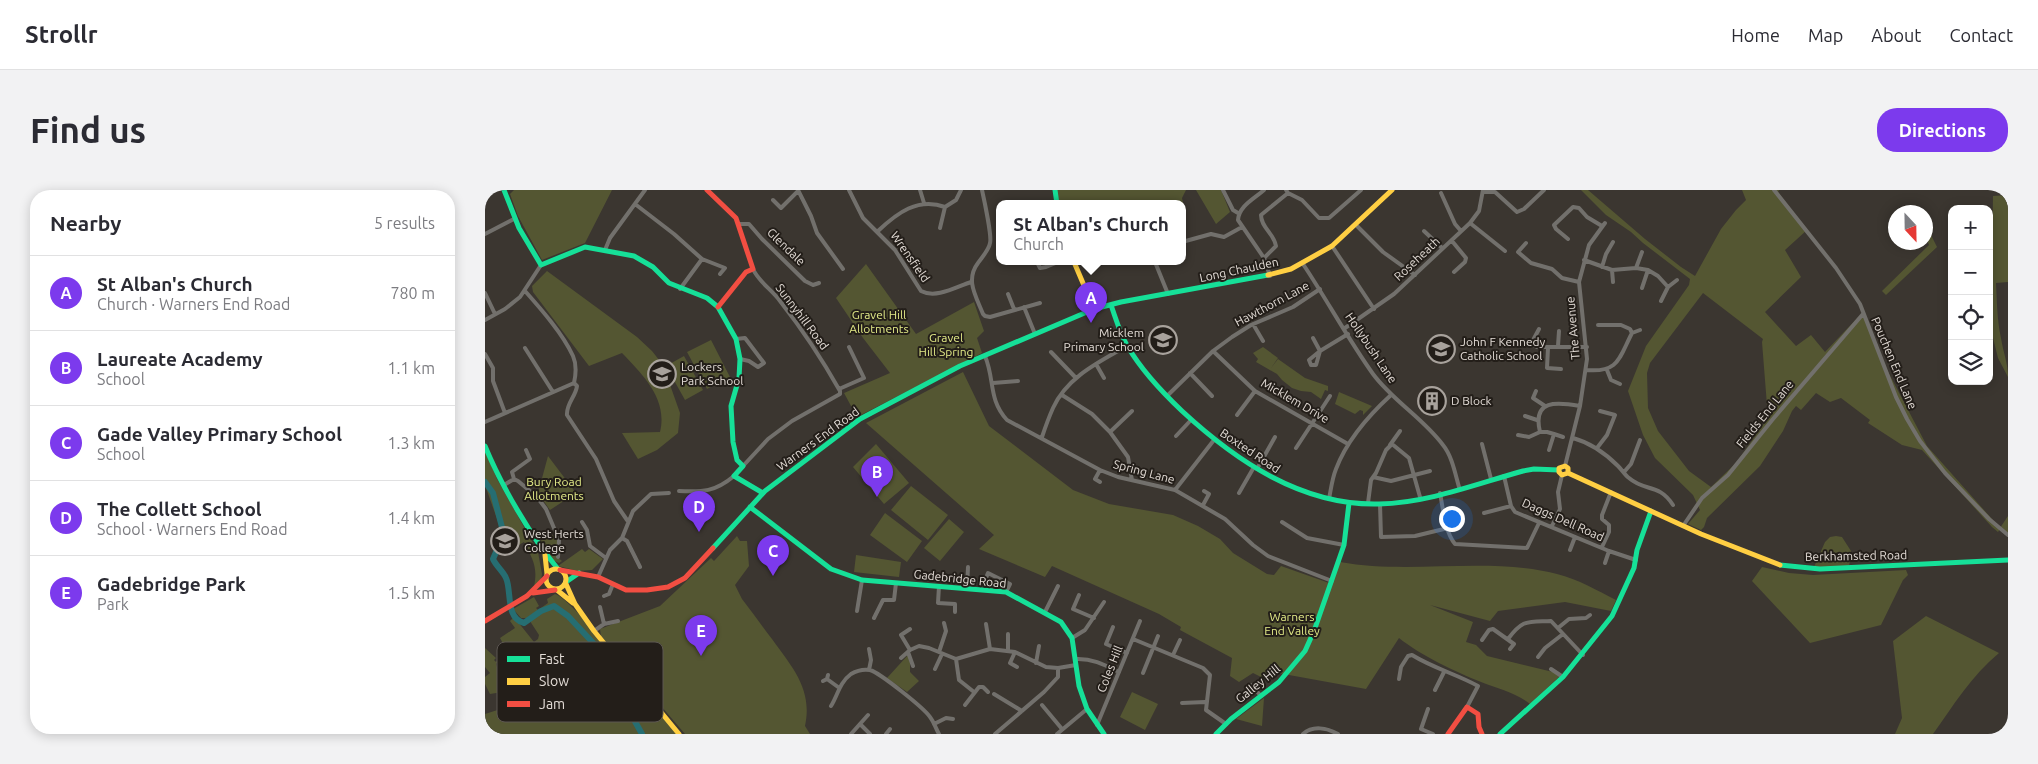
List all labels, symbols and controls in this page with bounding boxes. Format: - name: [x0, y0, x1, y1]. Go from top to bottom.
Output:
- text: Strollr: [25, 21, 98, 48]
- text: Home: [1731, 25, 1780, 45]
- text: Map: [1808, 25, 1843, 45]
- text: About: [1871, 25, 1921, 45]
- text: Contact: [1949, 25, 2013, 45]
- button: Directions: [1877, 108, 2008, 152]
- text: Find us: [30, 110, 146, 150]
- popup: [996, 200, 1186, 265]
- north arrow: [1888, 205, 1933, 250]
- map controls: [1948, 205, 1993, 385]
- button: +: [1948, 205, 1993, 250]
- text: Nearby: [50, 211, 121, 235]
- text: St Alban's Church: [1013, 213, 1169, 235]
- text: 5 results: [374, 214, 435, 232]
- street label: Glendale: [765, 225, 808, 268]
- street label: Wrensfield: [888, 229, 932, 284]
- street label: Roseheath: [1391, 234, 1442, 283]
- text: Church: [1013, 235, 1064, 253]
- button: −: [1948, 250, 1993, 295]
- street label: Long Chaulden: [1198, 255, 1280, 284]
- text: St Alban's Church: [97, 273, 253, 295]
- street label: Hawthorn Lane: [1232, 278, 1311, 329]
- street label: Sunnyhill Road: [773, 281, 831, 352]
- pin: A: [1075, 282, 1107, 323]
- text: A: [60, 284, 72, 302]
- text: 780 m: [390, 284, 435, 302]
- text: Church · Warners End Road: [97, 295, 290, 313]
- button: locate: [1948, 295, 1993, 340]
- street label: The Avenue: [1563, 296, 1582, 360]
- park label: Gravel Hill Allotments: [849, 308, 909, 335]
- street label: Hollybush Lane: [1343, 310, 1400, 385]
- street label: Pouchen End Lane: [1869, 315, 1920, 411]
- school or university icon: Micklem Primary School: [1148, 325, 1178, 355]
- place label: Micklem Primary School: [1064, 326, 1144, 353]
- park label: Gravel Hill Spring: [919, 331, 973, 358]
- school or university icon: John F Kennedy Catholic School: [1426, 334, 1456, 364]
- place label: John F Kennedy Catholic School: [1460, 335, 1546, 362]
- button: layers: [1948, 340, 1993, 385]
- text: Laureate Academy: [97, 348, 263, 370]
- text: B: [61, 359, 71, 377]
- text: 1.1 km: [387, 359, 435, 377]
- school or university icon: Lockers Park School: [647, 359, 677, 389]
- place label: Lockers Park School: [681, 360, 744, 387]
- text: School: [97, 370, 145, 388]
- street label: Micklem Drive: [1259, 376, 1332, 425]
- street label: Fields End Lane: [1733, 377, 1796, 450]
- building icon: D Block: [1417, 386, 1447, 416]
- place label: D Block: [1451, 394, 1492, 407]
- street label: Warners End Road: [774, 404, 861, 473]
- text: Gade Valley Primary School: [97, 423, 342, 445]
- street label: Boxted Road: [1218, 426, 1283, 475]
- text: C: [61, 434, 71, 452]
- text: 1.3 km: [387, 434, 435, 452]
- text: School: [97, 445, 145, 463]
- pin: B: [861, 456, 893, 497]
- street label: Spring Lane: [1112, 457, 1176, 486]
- park label: Bury Road Allotments: [524, 475, 584, 502]
- pin: D: [683, 491, 715, 532]
- street label: Daggs Dell Road: [1520, 496, 1606, 543]
- text: The Collett School: [97, 498, 262, 520]
- your location: [1439, 506, 1465, 532]
- text: D: [60, 509, 72, 527]
- text: 1.4 km: [387, 509, 435, 527]
- text: School · Warners End Road: [97, 520, 288, 538]
- school or university icon: West Herts College: [490, 526, 520, 556]
- place label: West Herts College: [524, 527, 584, 554]
- pin: C: [757, 535, 789, 576]
- street label: Berkhamsted Road: [1805, 548, 1907, 563]
- street label: Gadebridge Road: [913, 567, 1007, 590]
- text: Gadebridge Park: [97, 573, 246, 595]
- text: E: [61, 584, 71, 602]
- text: 1.5 km: [387, 584, 435, 602]
- text: Park: [97, 595, 129, 613]
- park label: Warners End Valley: [1264, 610, 1320, 637]
- pin: E: [685, 615, 717, 656]
- legend: [497, 642, 663, 722]
- street label: Coles Hill: [1094, 643, 1125, 694]
- text: Fast: [539, 651, 565, 667]
- street label: Galley Hill: [1233, 662, 1282, 705]
- text: Slow: [539, 673, 569, 689]
- text: Jam: [539, 696, 565, 712]

